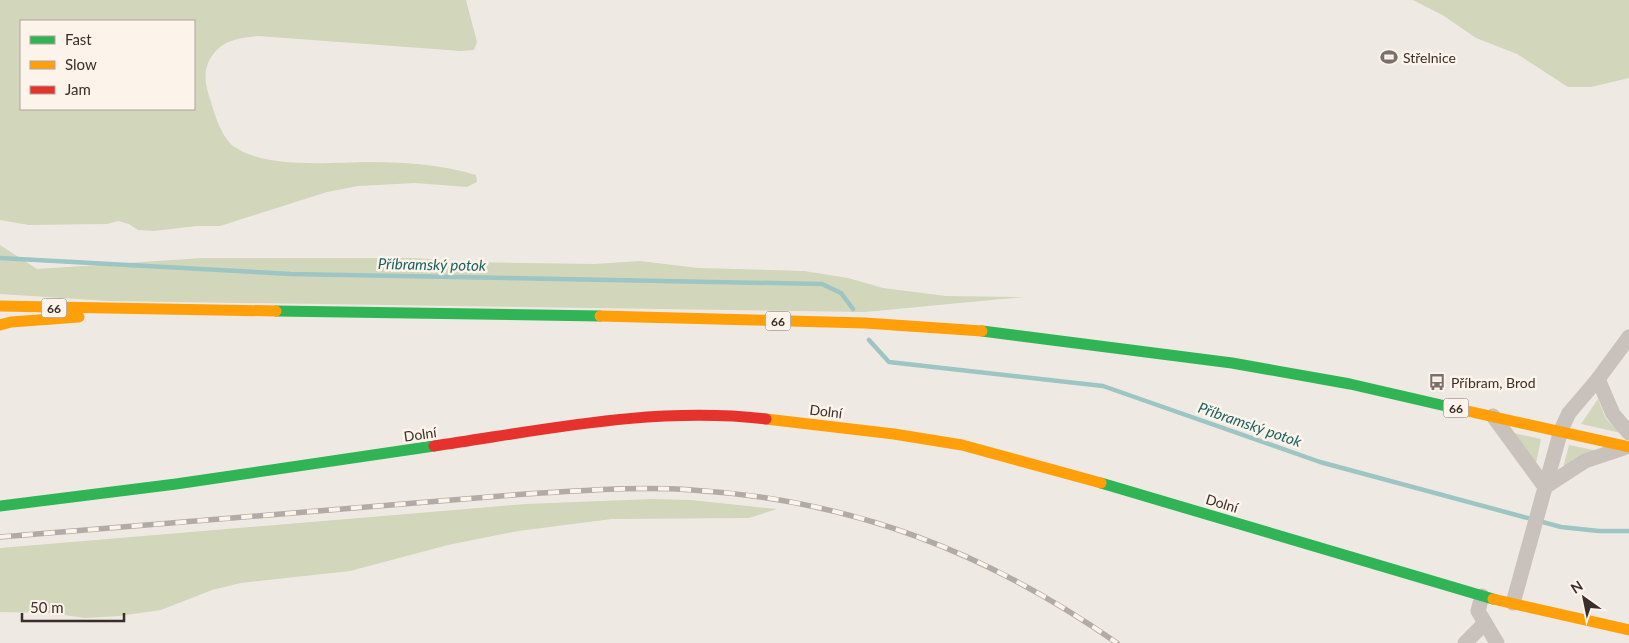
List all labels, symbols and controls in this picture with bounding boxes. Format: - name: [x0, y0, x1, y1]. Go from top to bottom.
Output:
- legend: [20, 20, 195, 110]
- text: Fast: [65, 30, 92, 48]
- sports icon: Střelnice: [1379, 47, 1399, 67]
- place label: Střelnice: [1403, 49, 1456, 66]
- text: Slow: [65, 55, 97, 73]
- text: Jam: [65, 80, 91, 98]
- water label: Příbramský potok: [378, 254, 487, 274]
- road number: 66: [42, 298, 66, 318]
- road number: 66: [766, 312, 790, 331]
- bus stop icon: Příbram, Brod: [1427, 372, 1447, 392]
- place label: Příbram, Brod: [1451, 374, 1536, 391]
- water label: Příbramský potok: [1196, 398, 1305, 450]
- road number: 66: [1444, 398, 1468, 418]
- street label: Dolní: [809, 401, 844, 422]
- street label: Dolní: [402, 423, 438, 445]
- street label: Dolní: [1204, 490, 1241, 516]
- north arrow: [1559, 573, 1609, 623]
- text: N: [1567, 577, 1586, 597]
- scale bar: [22, 590, 125, 622]
- text: 50 m: [30, 598, 64, 616]

